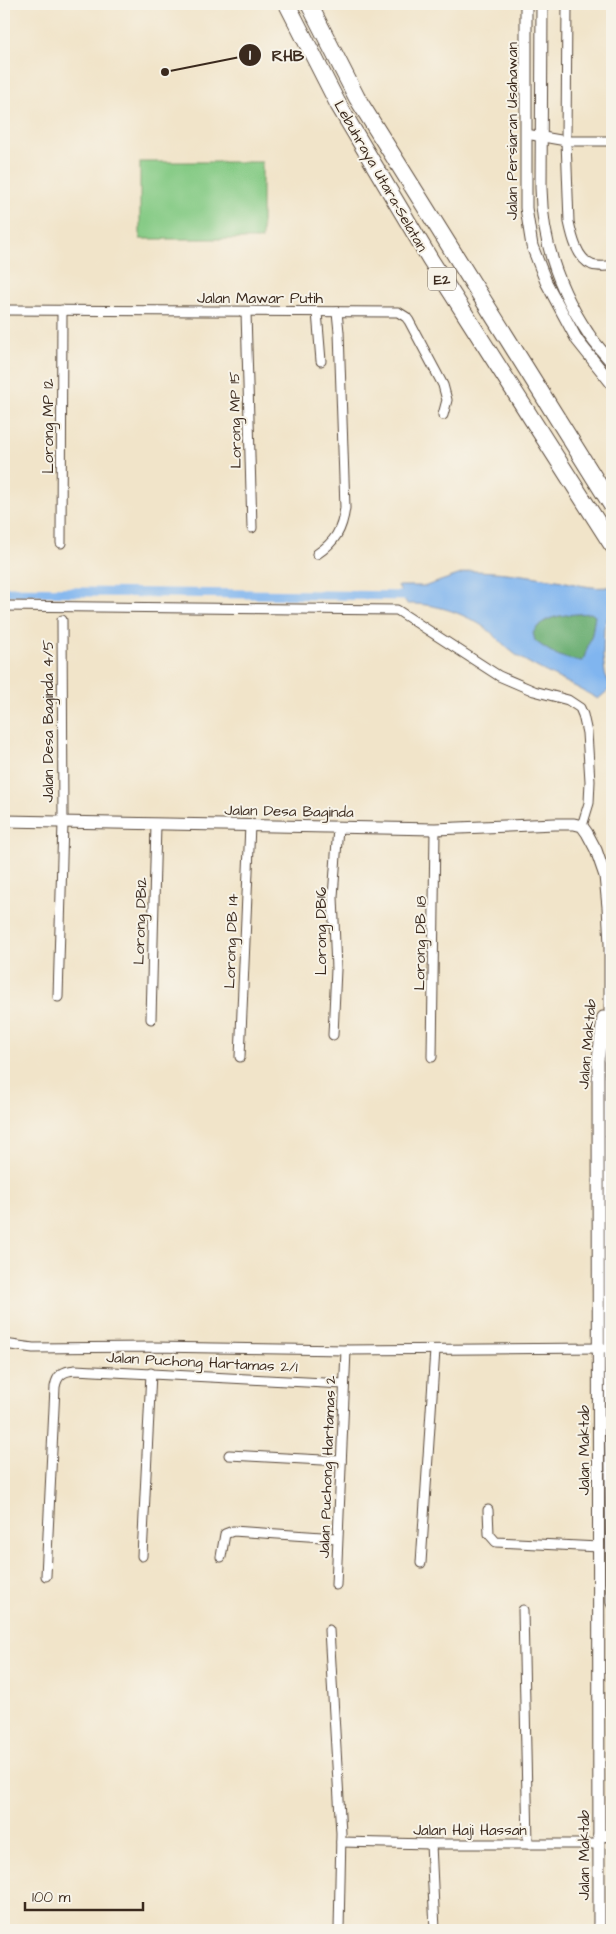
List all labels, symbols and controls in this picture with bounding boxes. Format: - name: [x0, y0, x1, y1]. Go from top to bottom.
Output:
- callout: RHB: [237, 40, 315, 71]
- street label: Jalan Persiaran Usahawan: [502, 42, 523, 220]
- text: 1: [249, 45, 251, 66]
- text: RHB: [272, 45, 305, 67]
- street label: Lebuhraya Utara–Selatan: [328, 97, 433, 257]
- road number: E2: [428, 268, 456, 290]
- street label: Jalan Mawar Putih: [197, 288, 324, 309]
- street label: Lorong MP 15: [224, 371, 248, 469]
- street label: Lorong MP 12: [38, 378, 60, 474]
- street label: Jalan Desa Baginda 4/5: [38, 639, 60, 802]
- street label: Jalan Desa Baginda: [224, 800, 354, 824]
- street label: Lorong DB12: [128, 876, 154, 965]
- street label: Lorong DB16: [311, 886, 333, 975]
- street label: Lorong DB 14: [219, 893, 245, 989]
- street label: Lorong DB 18: [409, 895, 433, 991]
- street label: Jalan Maktab: [573, 998, 602, 1090]
- street label: Jalan Puchong Hartamas 2/1: [106, 1347, 298, 1379]
- street label: Jalan Puchong Hartamas 2: [314, 1375, 342, 1559]
- street label: Jalan Maktab: [574, 1404, 595, 1495]
- street label: Jalan Maktab: [574, 1809, 595, 1900]
- street label: Jalan Haji Hassan: [413, 1820, 527, 1841]
- scale bar: [25, 1879, 142, 1911]
- text: 100 m: [32, 1887, 71, 1908]

